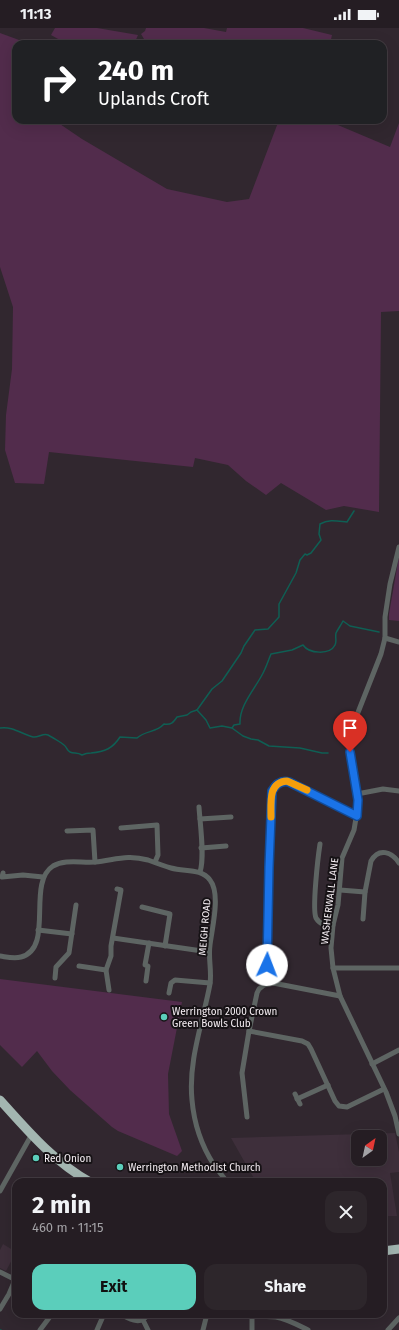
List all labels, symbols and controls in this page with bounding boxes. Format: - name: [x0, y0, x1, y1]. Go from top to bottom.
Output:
- text: 11:13: [20, 5, 52, 23]
- text: 240 m: [98, 54, 174, 87]
- icon: right: [32, 56, 84, 108]
- text: Uplands Croft: [98, 88, 209, 110]
- pin: [333, 711, 367, 752]
- icon: arrive: [339, 717, 361, 739]
- street label: WASHERWALL LANE: [319, 857, 341, 945]
- street label: MEIGH ROAD: [197, 898, 213, 956]
- position arrow: [246, 944, 288, 986]
- place label: Werrington 2000 Crown Green Bowls Club: [172, 1006, 277, 1030]
- marker: Werrington 2000 Crown Green Bowls Club: [159, 1012, 169, 1022]
- north arrow: [351, 1130, 387, 1166]
- map controls: [351, 1130, 387, 1166]
- marker: Red Onion: [31, 1153, 41, 1163]
- place label: Red Onion: [44, 1153, 91, 1165]
- marker: Werrington Methodist Church: [115, 1162, 125, 1172]
- place label: Werrington Methodist Church: [128, 1162, 261, 1174]
- text: 2 min: [32, 1191, 91, 1219]
- button: close: [325, 1191, 367, 1233]
- text: 460 m · 11:15: [32, 1220, 104, 1235]
- button: Exit: [32, 1264, 196, 1310]
- button: Share: [204, 1264, 367, 1310]

